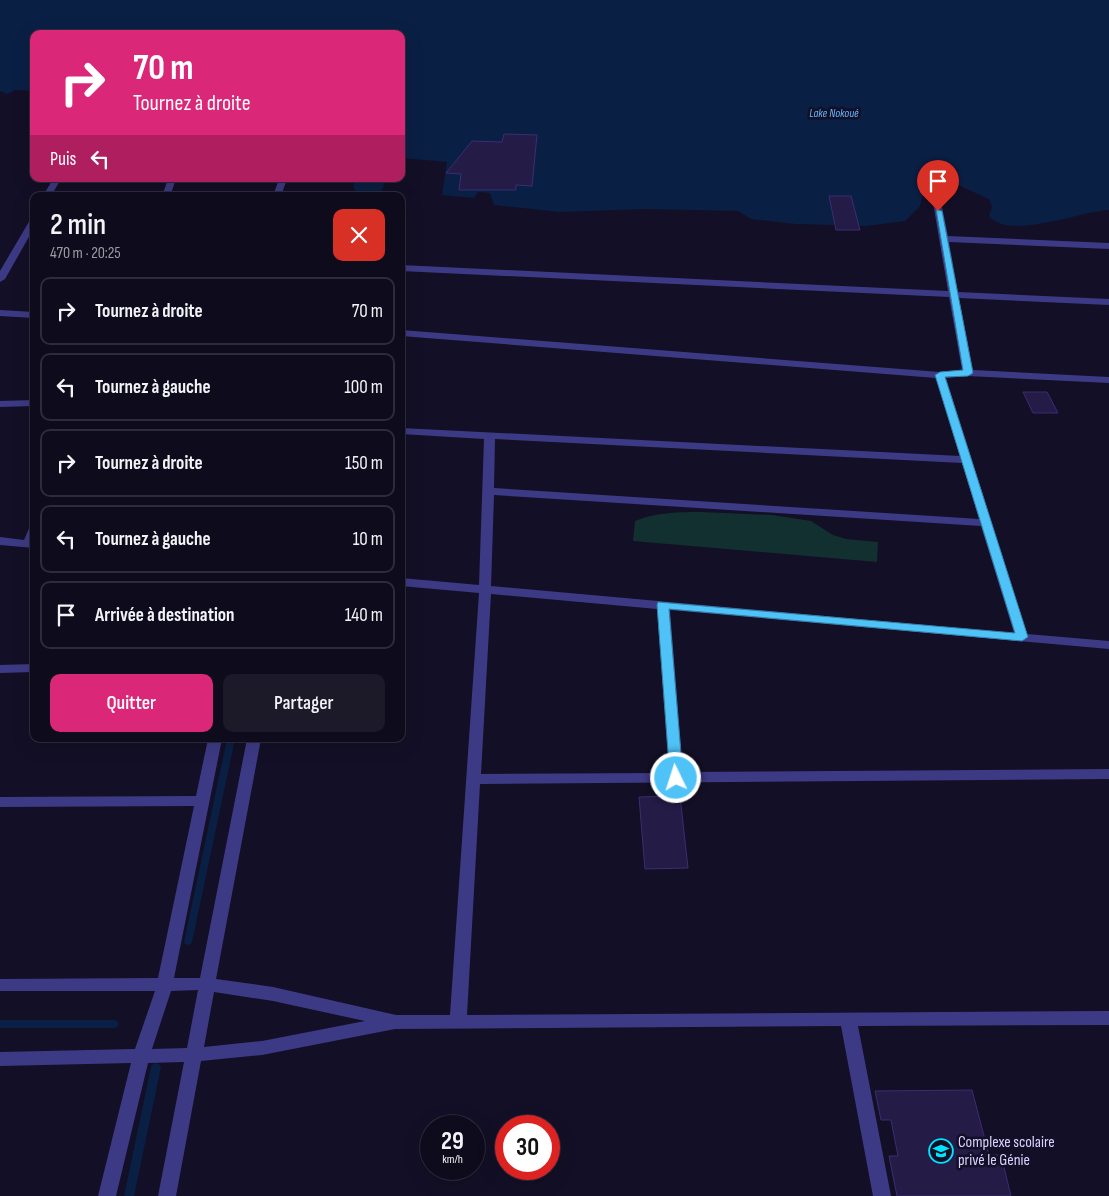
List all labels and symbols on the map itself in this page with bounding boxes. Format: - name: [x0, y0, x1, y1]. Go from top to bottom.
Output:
- water label: Lake Nokoué: [809, 106, 859, 121]
- pin: [917, 160, 959, 211]
- position arrow: [649, 751, 701, 803]
- speed limit sign: 30: [495, 1115, 560, 1180]
- place label: Complexe scolaire privé le Génie: [958, 1133, 1055, 1170]
- school or university icon: Complexe scolaire privé le Génie: [928, 1138, 954, 1164]

